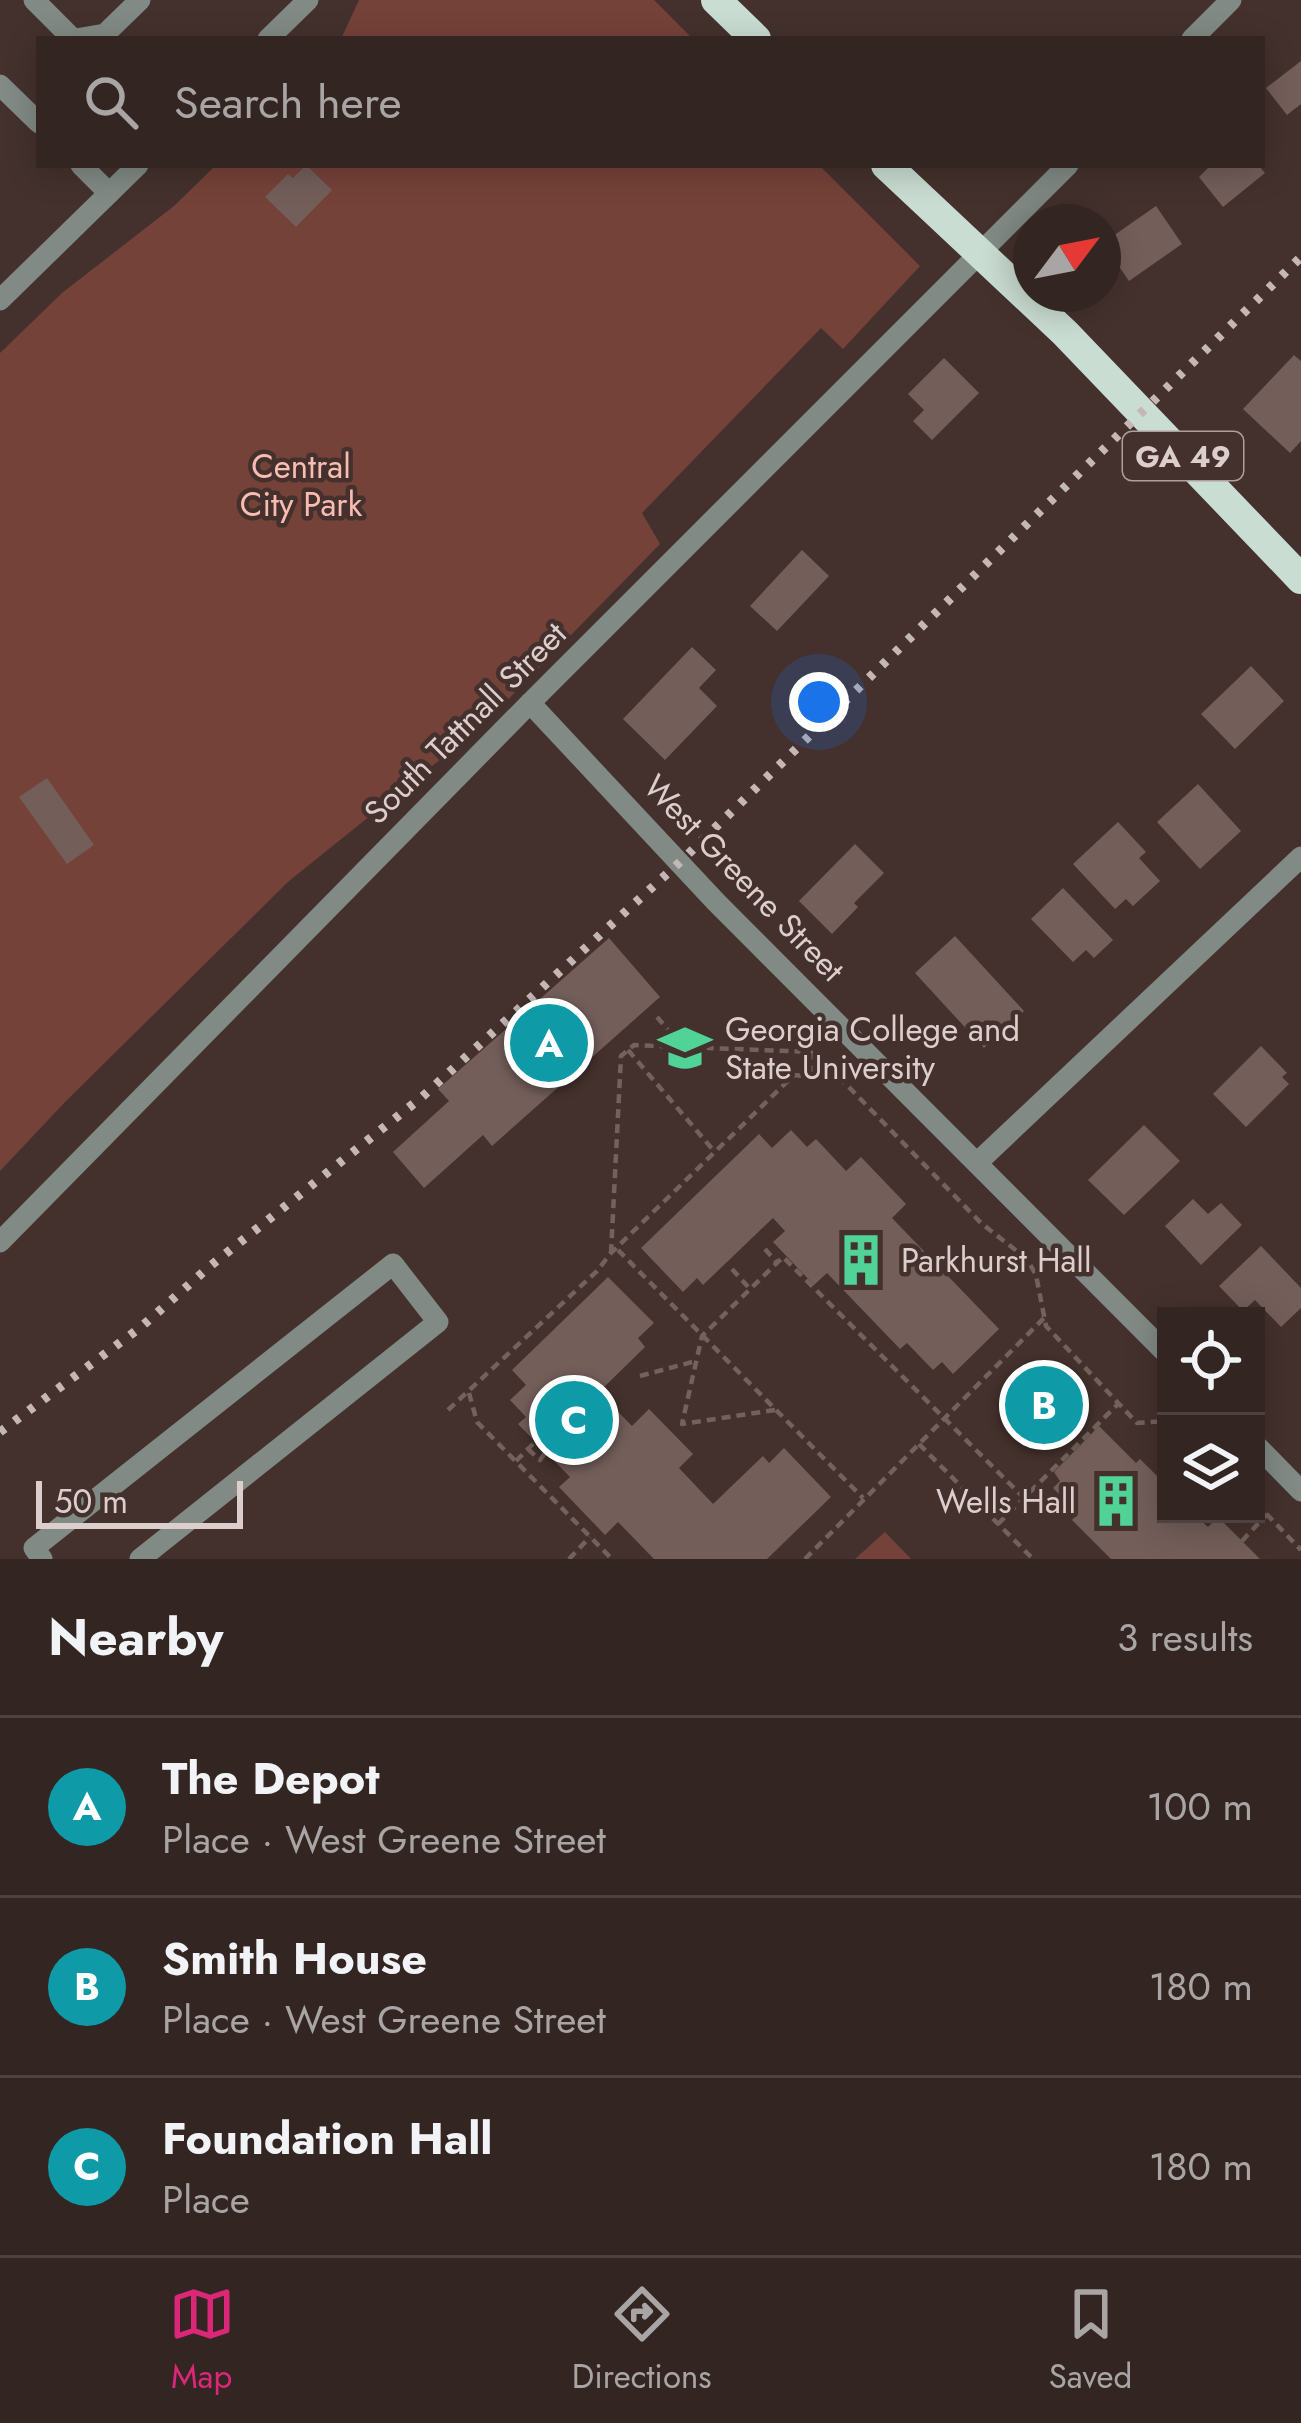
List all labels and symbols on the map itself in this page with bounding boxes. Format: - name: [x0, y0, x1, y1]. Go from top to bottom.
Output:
- north arrow: [1013, 204, 1121, 312]
- road number: GA 49: [1123, 432, 1243, 480]
- park label: Central City Park: [240, 443, 363, 528]
- street label: South Tattnall Street: [353, 611, 577, 835]
- your location: [789, 672, 849, 732]
- street label: West Greene Street: [633, 764, 855, 992]
- pin: A: [510, 998, 588, 1088]
- place label: Georgia College and State University: [725, 1006, 1020, 1091]
- school or university icon: Georgia College and State University: [656, 1019, 714, 1077]
- building icon: Parkhurst Hall: [832, 1231, 890, 1289]
- place label: Parkhurst Hall: [901, 1237, 1092, 1284]
- pin: B: [1005, 1360, 1083, 1450]
- pin: C: [535, 1375, 613, 1465]
- building icon: Wells Hall: [1087, 1472, 1145, 1530]
- scale bar: [36, 1475, 243, 1528]
- place label: Wells Hall: [936, 1478, 1076, 1525]

